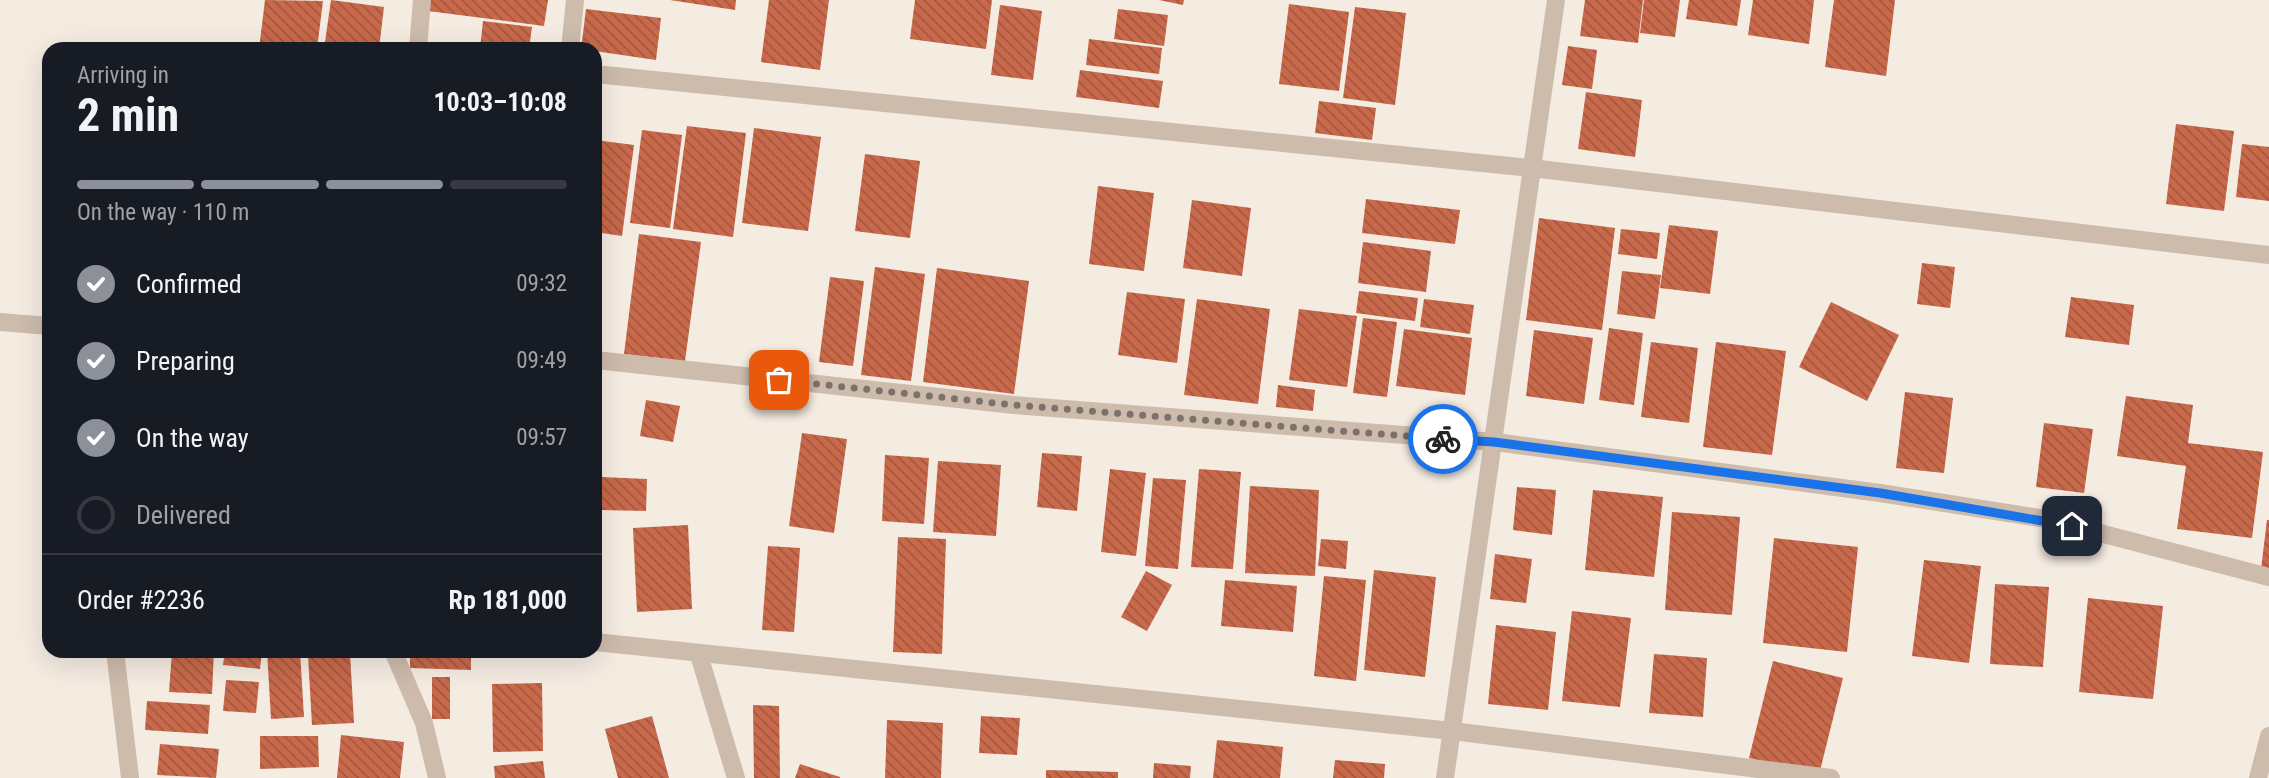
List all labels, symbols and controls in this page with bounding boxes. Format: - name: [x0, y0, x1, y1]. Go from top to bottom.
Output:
- text: Arriving in: [77, 62, 169, 89]
- text: 10:03–10:08: [433, 87, 567, 117]
- text: 2 min: [77, 88, 179, 142]
- text: On the way · 110 m: [77, 199, 249, 226]
- icon: check: [77, 265, 115, 303]
- text: Confirmed: [136, 269, 242, 299]
- text: 09:32: [516, 270, 567, 297]
- icon: check: [77, 342, 115, 380]
- text: Preparing: [136, 346, 235, 376]
- text: 09:49: [516, 347, 567, 374]
- pin: [749, 350, 809, 410]
- icon: bag: [760, 361, 798, 399]
- courier: [1408, 404, 1478, 474]
- icon: check: [77, 419, 115, 457]
- icon: bike: [1424, 420, 1462, 458]
- text: On the way: [136, 423, 249, 453]
- text: 09:57: [516, 424, 567, 451]
- pin: [2042, 496, 2102, 556]
- text: Delivered: [136, 500, 231, 530]
- icon: home: [2053, 507, 2091, 545]
- text: Order #2236: [77, 585, 205, 615]
- text: Rp 181,000: [449, 585, 567, 615]

